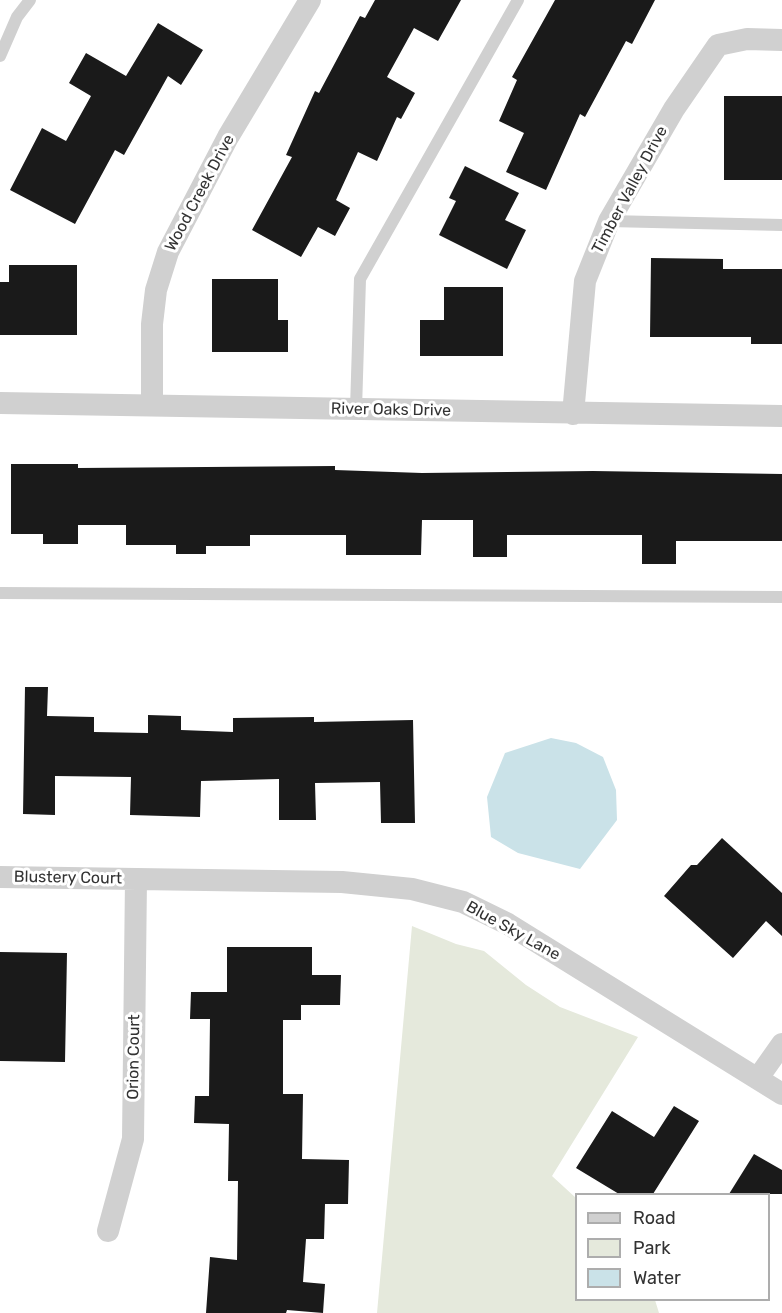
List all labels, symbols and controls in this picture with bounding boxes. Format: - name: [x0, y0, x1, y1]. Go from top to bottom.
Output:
- street label: Timber Valley Drive: [588, 123, 672, 257]
- street label: Wood Creek Drive: [161, 131, 239, 255]
- street label: River Oaks Drive: [331, 399, 451, 421]
- street label: Blustery Court: [14, 867, 122, 889]
- street label: Blue Sky Lane: [463, 897, 563, 965]
- street label: Orion Court: [124, 1014, 144, 1100]
- legend: [575, 1193, 770, 1301]
- text: Road: [633, 1207, 676, 1229]
- text: Park: [633, 1237, 670, 1259]
- text: Water: [633, 1267, 681, 1289]

